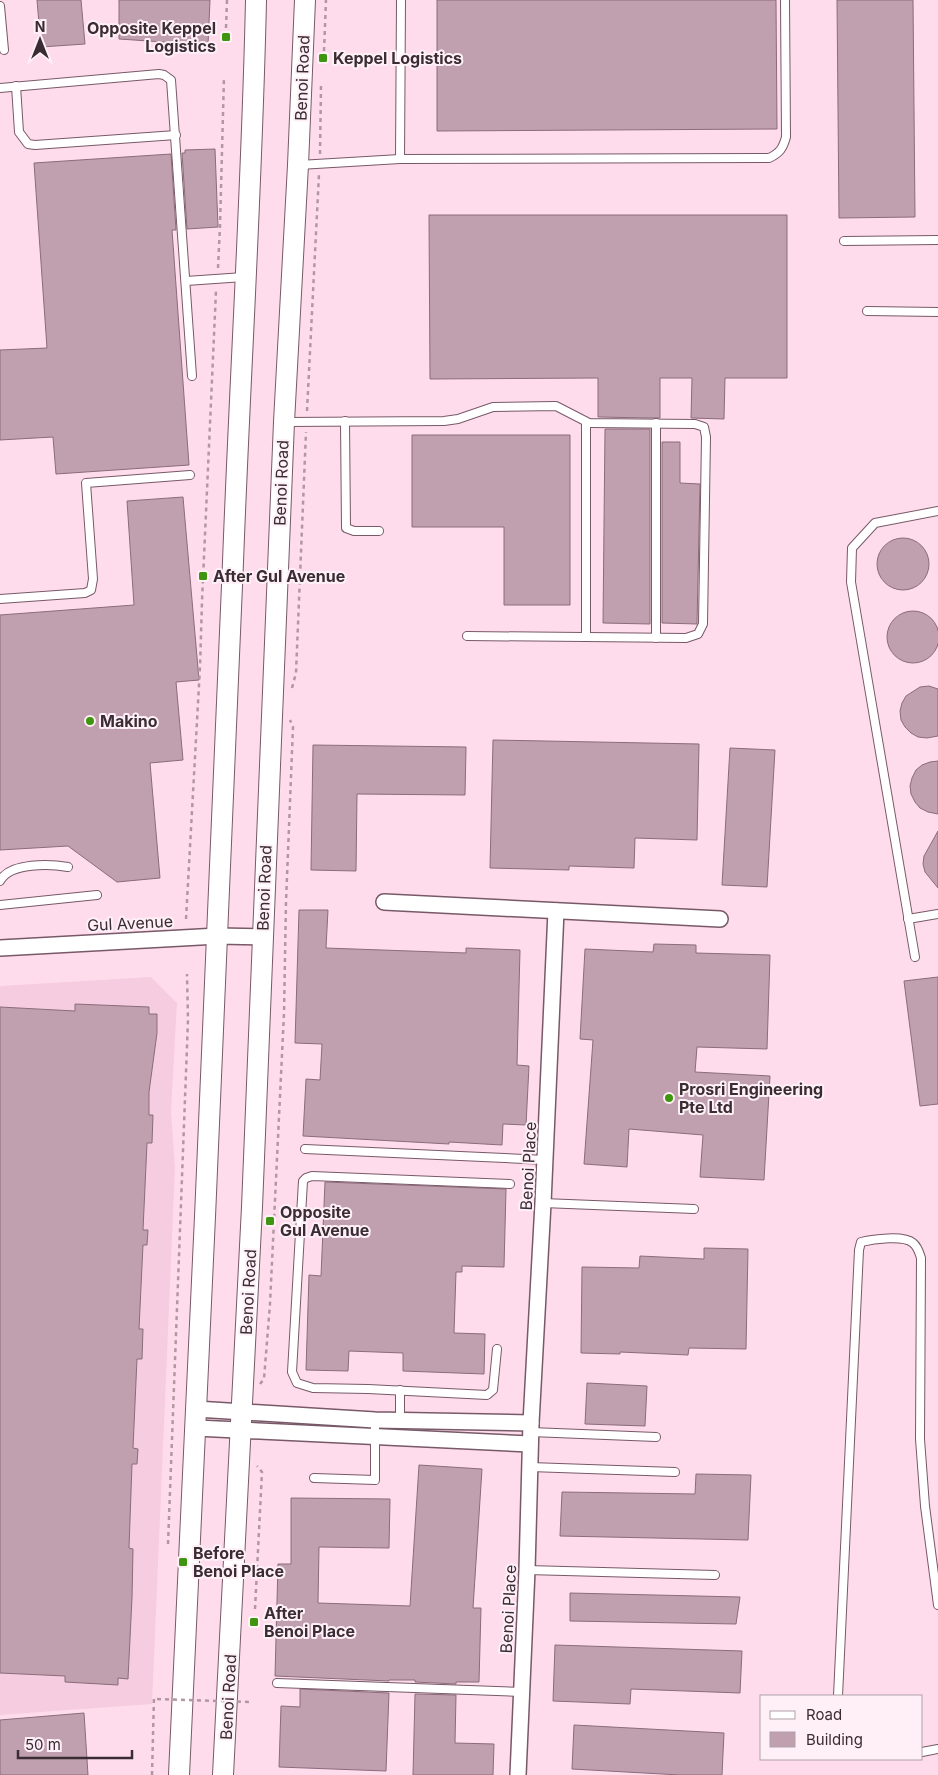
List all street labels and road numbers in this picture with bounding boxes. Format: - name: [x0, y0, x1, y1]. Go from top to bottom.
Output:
- street label: Benoi Road: [291, 35, 313, 121]
- street label: Benoi Road: [270, 440, 292, 526]
- street label: Benoi Road: [253, 845, 275, 931]
- street label: Gul Avenue: [87, 911, 173, 935]
- street label: Benoi Place: [516, 1121, 540, 1211]
- street label: Benoi Road: [236, 1249, 260, 1335]
- street label: Benoi Place: [496, 1564, 520, 1654]
- street label: Benoi Road: [216, 1654, 240, 1740]

